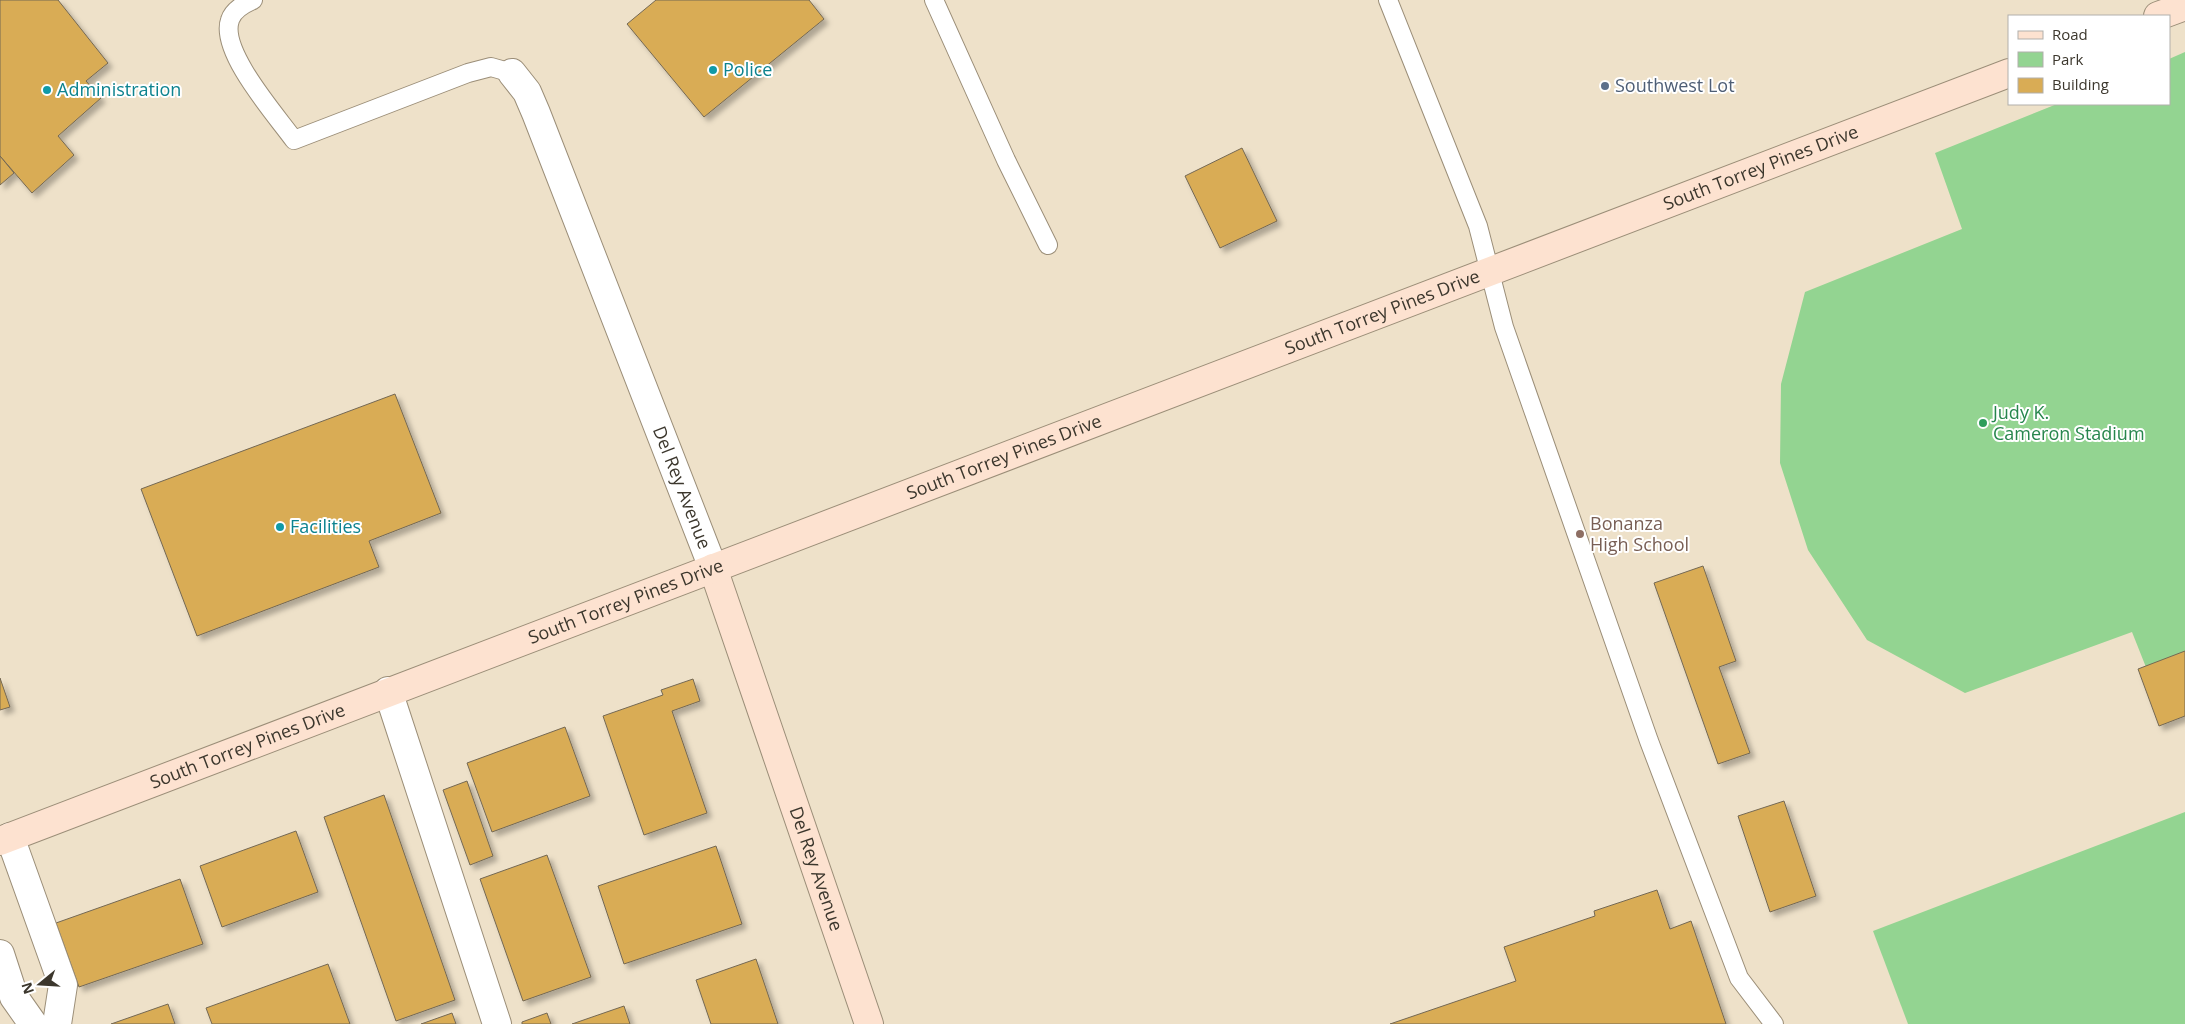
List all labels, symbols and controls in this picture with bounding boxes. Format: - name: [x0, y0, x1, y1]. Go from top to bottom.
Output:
- legend: [2008, 15, 2170, 105]
- text: Road: [2052, 24, 2088, 44]
- text: Park: [2052, 49, 2083, 69]
- place label: Police: [723, 57, 772, 81]
- marker: Police: [707, 64, 719, 76]
- place label: Southwest Lot: [1615, 73, 1735, 97]
- text: Building: [2052, 74, 2109, 94]
- place label: Administration: [57, 77, 181, 101]
- marker: Southwest Lot: [1599, 80, 1611, 92]
- marker: Administration: [41, 84, 53, 96]
- street label: South Torrey Pines Drive: [1659, 119, 1861, 215]
- street label: South Torrey Pines Drive: [1281, 263, 1483, 360]
- place label: Judy K. Cameron Stadium: [1991, 400, 2145, 445]
- street label: South Torrey Pines Drive: [903, 408, 1105, 504]
- marker: Judy K. Cameron Stadium: [1977, 417, 1989, 429]
- street label: Del Rey Avenue: [648, 422, 717, 552]
- place label: Bonanza High School: [1590, 511, 1689, 556]
- place label: Facilities: [290, 514, 361, 538]
- marker: Facilities: [274, 521, 286, 533]
- marker: Bonanza High School: [1574, 528, 1586, 540]
- street label: South Torrey Pines Drive: [524, 553, 726, 649]
- street label: South Torrey Pines Drive: [146, 697, 348, 794]
- street label: Del Rey Avenue: [784, 803, 849, 934]
- north arrow: [15, 959, 65, 1009]
- text: N: [16, 980, 38, 997]

